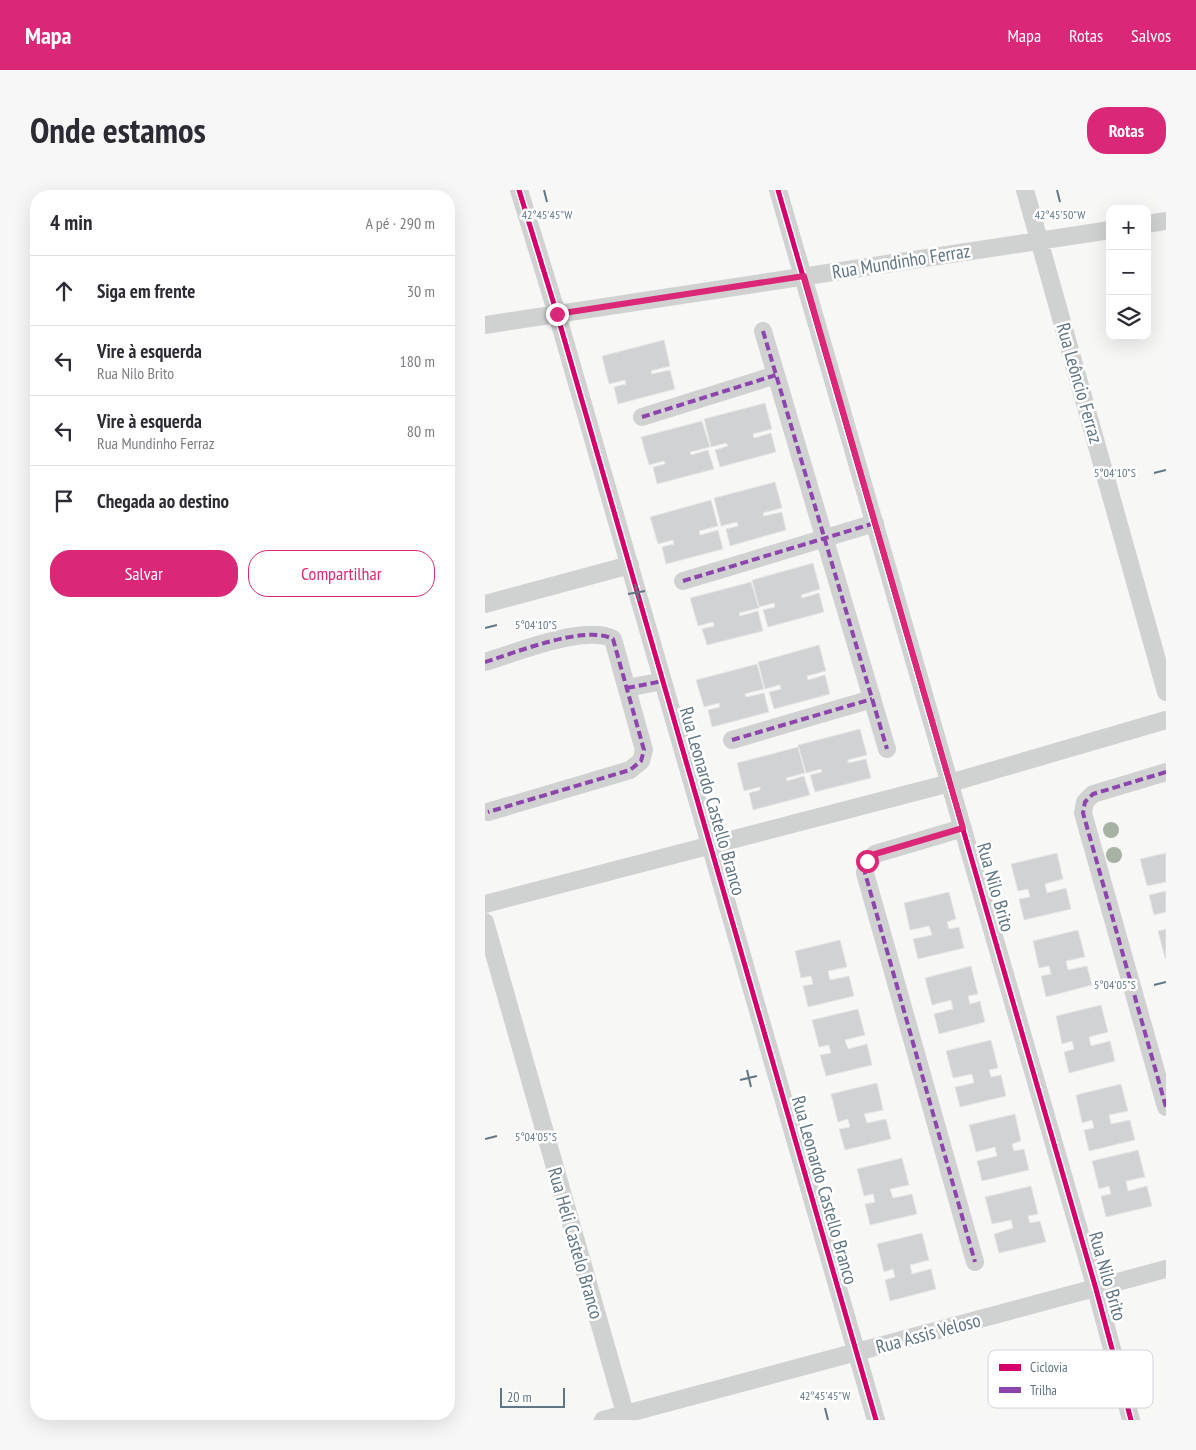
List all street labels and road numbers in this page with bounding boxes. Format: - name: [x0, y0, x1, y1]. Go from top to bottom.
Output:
- street label: Rua Mundinho Ferraz: [830, 238, 972, 284]
- street label: Rua Leôncio Ferraz: [1051, 320, 1109, 446]
- street label: Rua Leonardo Castello Branco: [675, 704, 751, 898]
- street label: Rua Nilo Brito: [972, 840, 1020, 934]
- street label: Rua Leonardo Castello Branco: [787, 1093, 863, 1287]
- street label: Rua Heli Castelo Branco: [543, 1165, 609, 1321]
- street label: Rua Nilo Brito: [1084, 1229, 1132, 1323]
- street label: Rua Assis Veloso: [873, 1308, 983, 1358]

